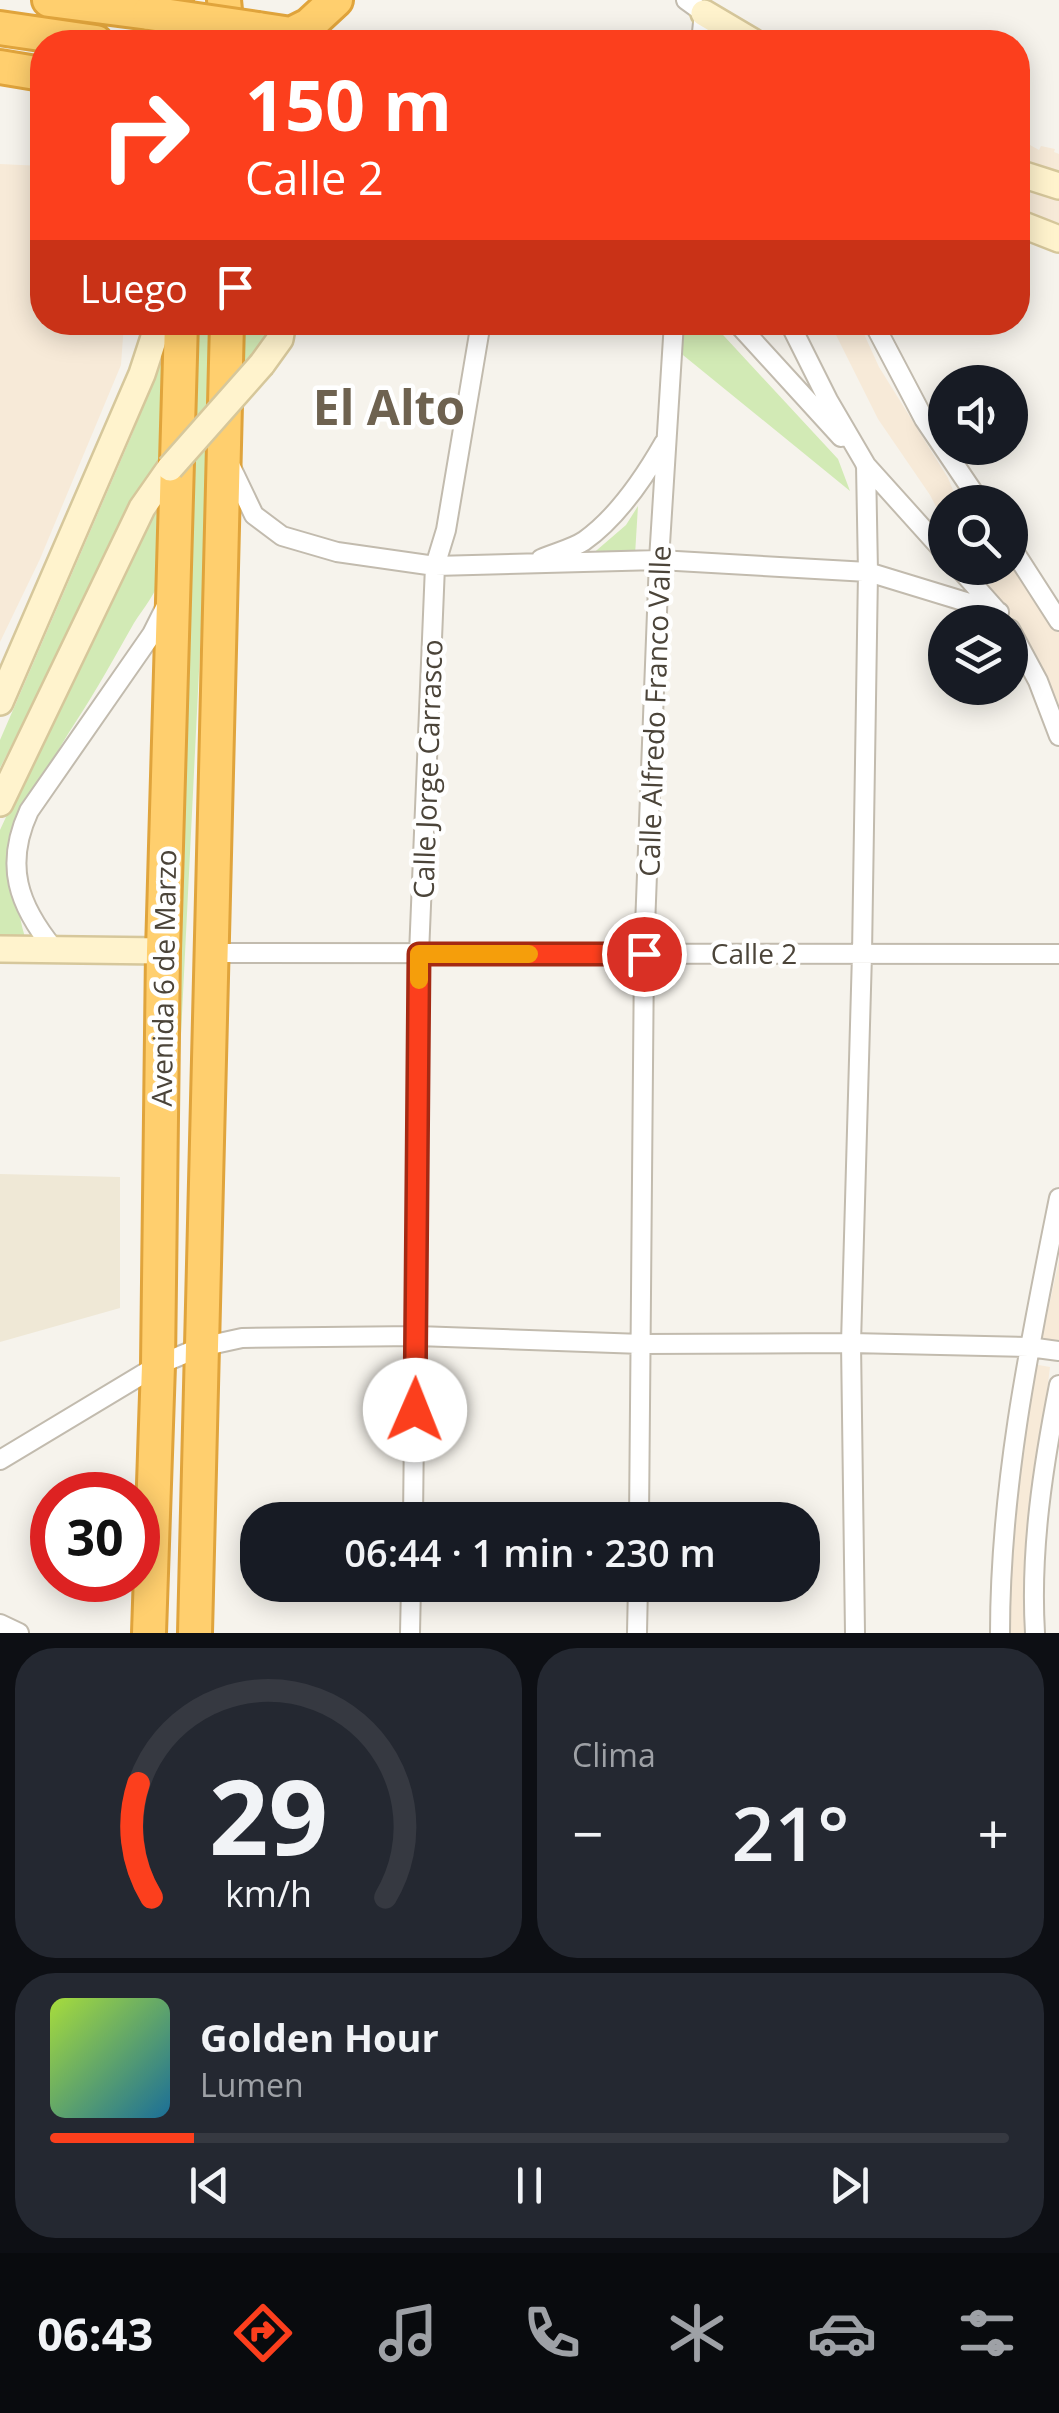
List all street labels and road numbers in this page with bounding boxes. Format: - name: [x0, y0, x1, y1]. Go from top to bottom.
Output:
- street label: Calle Alfredo Franco Valle: [629, 545, 679, 877]
- street label: Calle Jorge Carrasco: [403, 639, 451, 899]
- street label: Avenida 6 de Marzo: [142, 849, 184, 1107]
- street label: Calle 2: [711, 934, 797, 972]

